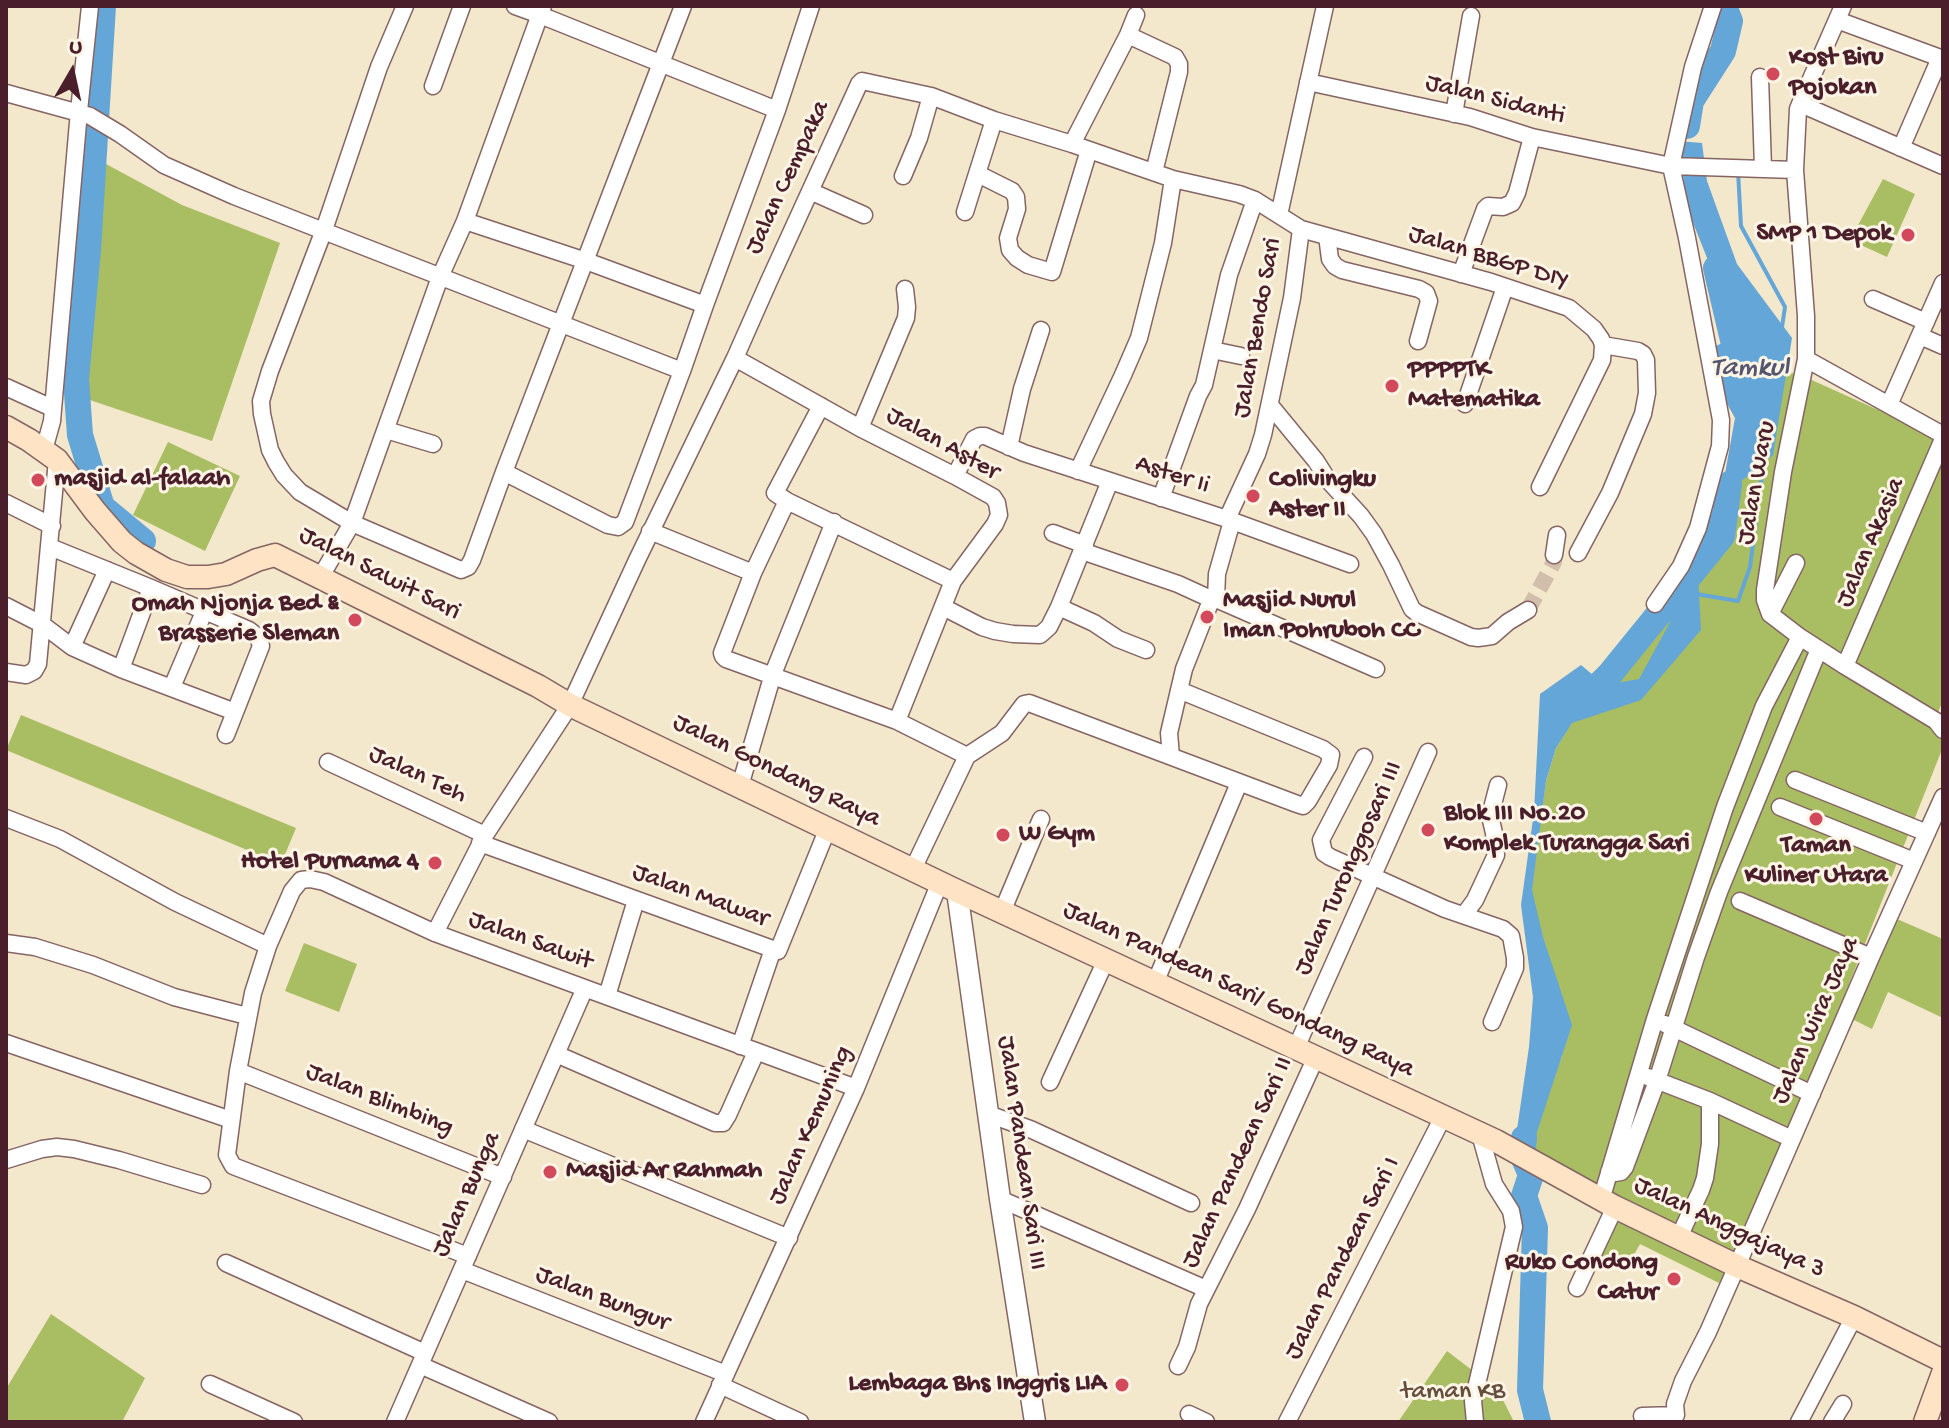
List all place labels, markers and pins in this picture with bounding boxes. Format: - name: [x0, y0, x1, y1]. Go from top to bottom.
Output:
- place label: Kost Biru Pojokan: [1789, 43, 1883, 104]
- marker: Kost Biru Pojokan: [1764, 65, 1782, 83]
- place label: SMP 1 Depok: [1756, 219, 1892, 251]
- marker: SMP 1 Depok: [1899, 226, 1917, 244]
- place label: PPPPTK Matematika: [1408, 355, 1540, 416]
- marker: PPPPTK Matematika: [1383, 377, 1401, 395]
- place label: masjid al-falaah: [54, 464, 230, 496]
- place label: Colivingku Aster II: [1269, 465, 1376, 526]
- marker: masjid al-falaah: [29, 471, 47, 489]
- marker: Colivingku Aster II: [1244, 487, 1262, 505]
- place label: Masjid Nurul Iman Pohruboh CC: [1223, 586, 1419, 648]
- place label: Omah Njonja Bed & Brasserie Sleman: [132, 589, 339, 650]
- marker: Masjid Nurul Iman Pohruboh CC: [1198, 608, 1216, 626]
- marker: Omah Njonja Bed & Brasserie Sleman: [346, 611, 364, 629]
- place label: Blok III No.20 Komplek Turangga Sari: [1444, 799, 1690, 860]
- marker: Taman Kuliner Utara: [1807, 810, 1825, 828]
- place label: W Gym: [1019, 819, 1095, 851]
- marker: Blok III No.20 Komplek Turangga Sari: [1419, 821, 1437, 839]
- marker: W Gym: [994, 826, 1012, 844]
- place label: Taman Kuliner Utara: [1745, 831, 1887, 892]
- place label: Hotel Purnama 4: [241, 847, 419, 879]
- marker: Hotel Purnama 4: [426, 854, 444, 872]
- place label: Masjid Ar Rahmah: [566, 1156, 762, 1188]
- marker: Masjid Ar Rahmah: [541, 1163, 559, 1181]
- place label: Ruko Condong Catur: [1505, 1248, 1658, 1310]
- marker: Ruko Condong Catur: [1665, 1270, 1683, 1288]
- place label: Lembaga Bhs Inggris LIA: [848, 1369, 1106, 1401]
- marker: Lembaga Bhs Inggris LIA: [1113, 1376, 1131, 1394]

